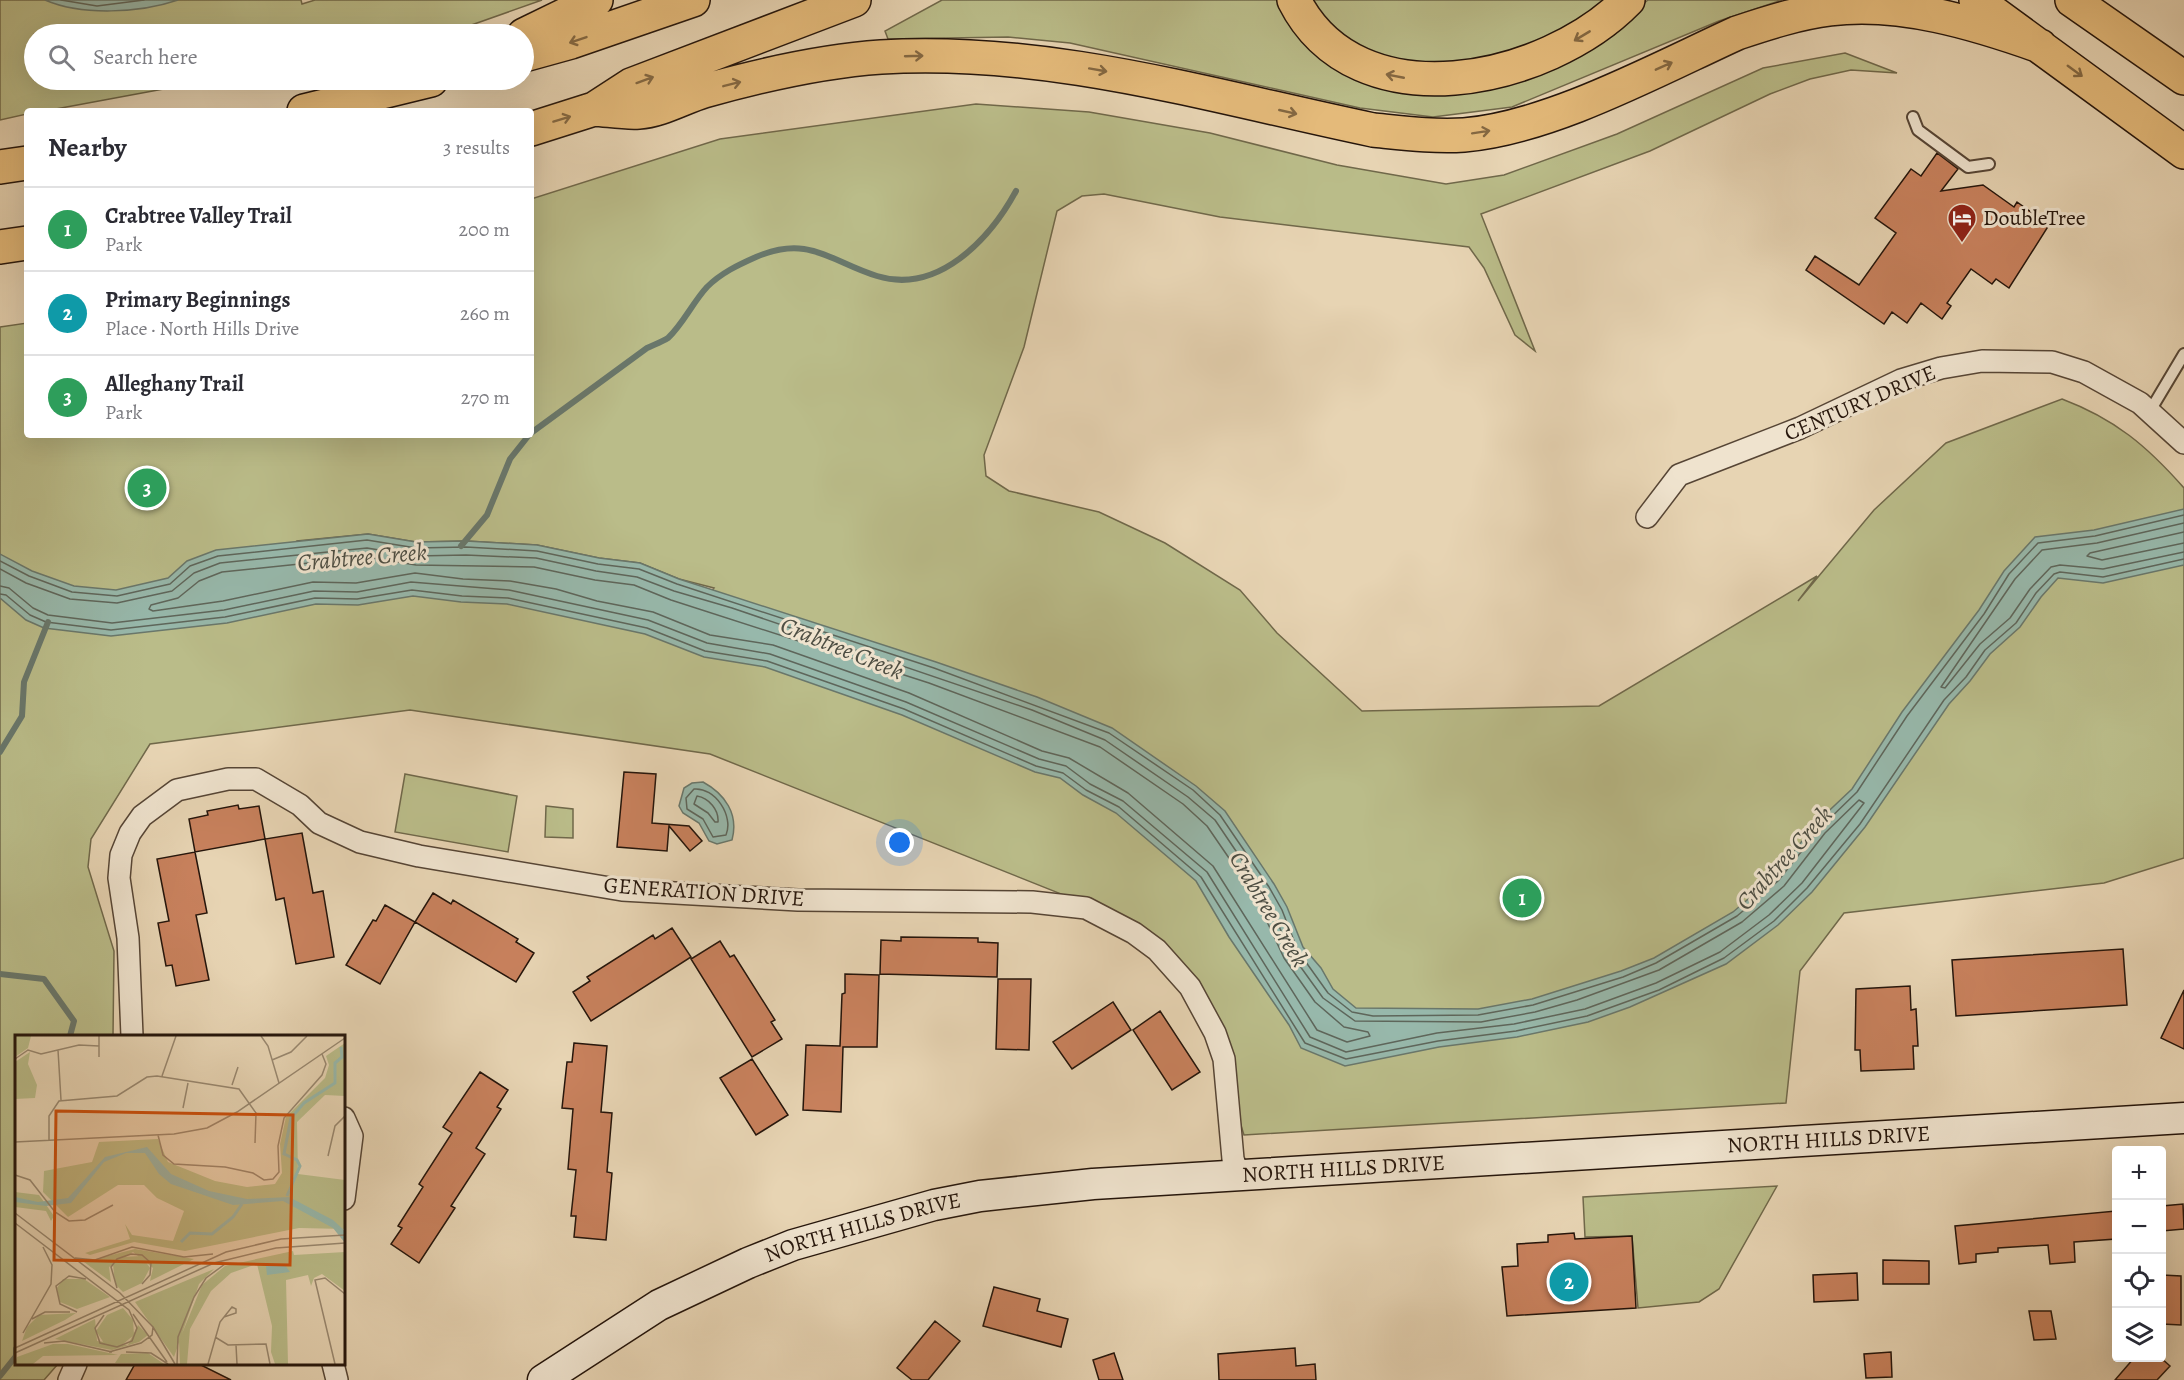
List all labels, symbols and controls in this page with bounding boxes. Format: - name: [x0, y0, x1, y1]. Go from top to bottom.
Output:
- search box: [24, 24, 534, 90]
- one-way arrow: [1574, 31, 1591, 43]
- one-way arrow: [569, 35, 588, 46]
- icon: search: [45, 41, 78, 74]
- text: Search here: [93, 42, 198, 72]
- one-way arrow: [904, 50, 924, 61]
- one-way arrow: [1654, 60, 1672, 72]
- one-way arrow: [1088, 65, 1107, 76]
- one-way arrow: [2066, 65, 2082, 77]
- one-way arrow: [1386, 70, 1406, 81]
- one-way arrow: [635, 74, 653, 85]
- one-way arrow: [722, 78, 741, 90]
- one-way arrow: [1278, 107, 1297, 118]
- one-way arrow: [552, 113, 571, 124]
- one-way arrow: [1471, 127, 1490, 138]
- text: Nearby: [48, 130, 127, 165]
- text: 3 results: [443, 134, 510, 161]
- text: Crabtree Valley Trail: [105, 201, 292, 231]
- hotel icon: DoubleTree: [1946, 202, 1978, 244]
- place label: DoubleTree: [1983, 203, 2086, 233]
- text: 1: [64, 216, 71, 243]
- text: 200 m: [459, 216, 510, 243]
- text: Park: [105, 231, 143, 258]
- text: Primary Beginnings: [105, 285, 291, 315]
- text: 2: [63, 300, 72, 327]
- text: 260 m: [460, 300, 510, 327]
- text: Place · North Hills Drive: [105, 315, 299, 342]
- street label: CENTURY DRIVE: [1780, 358, 1940, 448]
- text: Alleghany Trail: [105, 369, 244, 399]
- text: 3: [63, 384, 72, 411]
- text: 270 m: [461, 384, 510, 411]
- text: Park: [105, 399, 143, 426]
- pin: 3: [128, 466, 166, 510]
- water label: Crabtree Creek: [296, 535, 428, 579]
- water label: Crabtree Creek: [776, 609, 909, 687]
- water label: Crabtree Creek: [1729, 799, 1840, 917]
- your location: [885, 828, 914, 857]
- water label: Crabtree Creek: [1222, 845, 1316, 973]
- street label: GENERATION DRIVE: [603, 870, 805, 914]
- pin: 1: [1502, 876, 1541, 920]
- inset map: [15, 1035, 345, 1365]
- street label: NORTH HILLS DRIVE: [1726, 1118, 1931, 1161]
- map controls: [2112, 1146, 2166, 1362]
- button: +: [2112, 1146, 2166, 1200]
- street label: NORTH HILLS DRIVE: [1241, 1148, 1446, 1190]
- street label: NORTH HILLS DRIVE: [760, 1185, 963, 1270]
- button: −: [2112, 1200, 2166, 1254]
- button: locate: [2112, 1254, 2166, 1308]
- pin: 2: [1550, 1260, 1588, 1304]
- button: layers: [2112, 1308, 2166, 1362]

